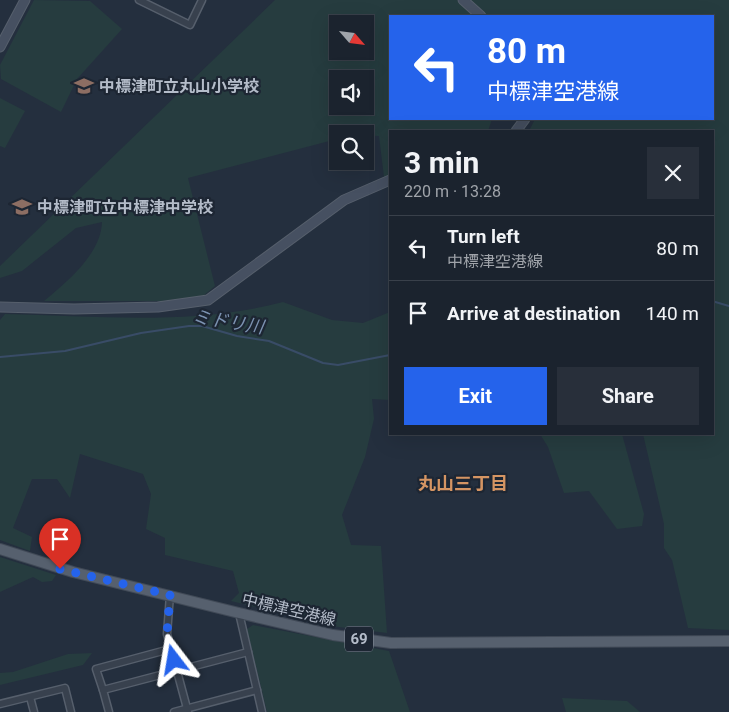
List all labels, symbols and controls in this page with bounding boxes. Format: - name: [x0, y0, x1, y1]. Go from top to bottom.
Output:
- north arrow: [329, 15, 374, 60]
- map controls: [329, 15, 374, 170]
- text: 80 m: [487, 31, 566, 72]
- icon: left: [404, 35, 469, 100]
- button: sound: [329, 70, 374, 115]
- school or university icon: 中標津町立丸山小学校: [73, 75, 95, 97]
- place label: 中標津町立丸山小学校: [99, 77, 259, 96]
- text: 中標津空港線: [487, 79, 619, 104]
- button: search: [329, 125, 374, 170]
- text: 3 min: [404, 145, 479, 180]
- button: close: [647, 147, 699, 199]
- text: 220 m · 13:28: [404, 182, 501, 201]
- school or university icon: 中標津町立中標津中学校: [11, 196, 33, 218]
- place label: 中標津町立中標津中学校: [37, 198, 213, 217]
- text: Turn left: [447, 225, 520, 248]
- icon: left: [404, 234, 432, 262]
- text: 80 m: [656, 237, 699, 260]
- text: 中標津空港線: [447, 252, 543, 271]
- icon: arrive: [404, 299, 432, 327]
- text: Arrive at destination: [447, 302, 620, 325]
- text: 140 m: [646, 302, 699, 325]
- water label: ミドリ川: [191, 306, 267, 338]
- button: Exit: [404, 367, 547, 425]
- button: Share: [557, 367, 699, 425]
- district label: 丸山三丁目: [418, 473, 508, 494]
- pin: [39, 518, 81, 569]
- icon: arrive: [46, 525, 74, 553]
- street label: 中標津空港線: [240, 589, 338, 630]
- road number: 69: [345, 626, 373, 652]
- position arrow: [147, 633, 199, 685]

